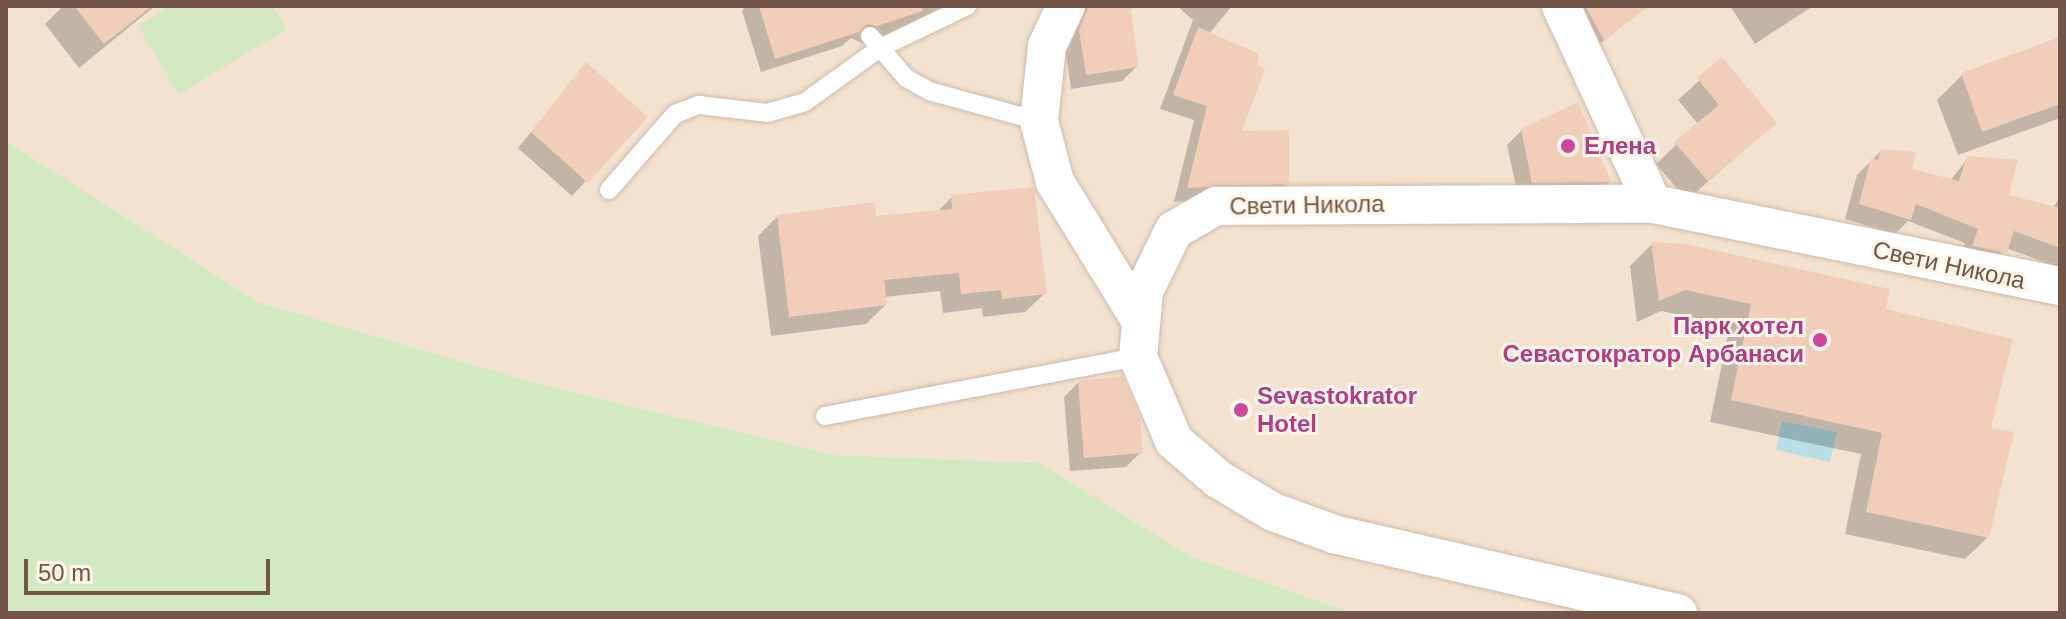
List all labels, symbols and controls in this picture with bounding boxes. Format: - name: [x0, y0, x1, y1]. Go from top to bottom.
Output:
- place label: Елена: [1584, 132, 1656, 160]
- marker: Елена: [1559, 137, 1577, 155]
- street label: Свети Никола: [1229, 189, 1385, 221]
- street label: Свети Никола: [1870, 235, 2028, 295]
- place label: Парк хотел Севастократор Арбанаси: [1503, 312, 1804, 368]
- marker: Парк хотел Севастократор Арбанаси: [1811, 331, 1829, 349]
- place label: Sevastokrator Hotel: [1257, 382, 1417, 438]
- marker: Sevastokrator Hotel: [1232, 401, 1250, 419]
- scale bar: [28, 543, 274, 593]
- text: 50 m: [38, 559, 91, 586]

